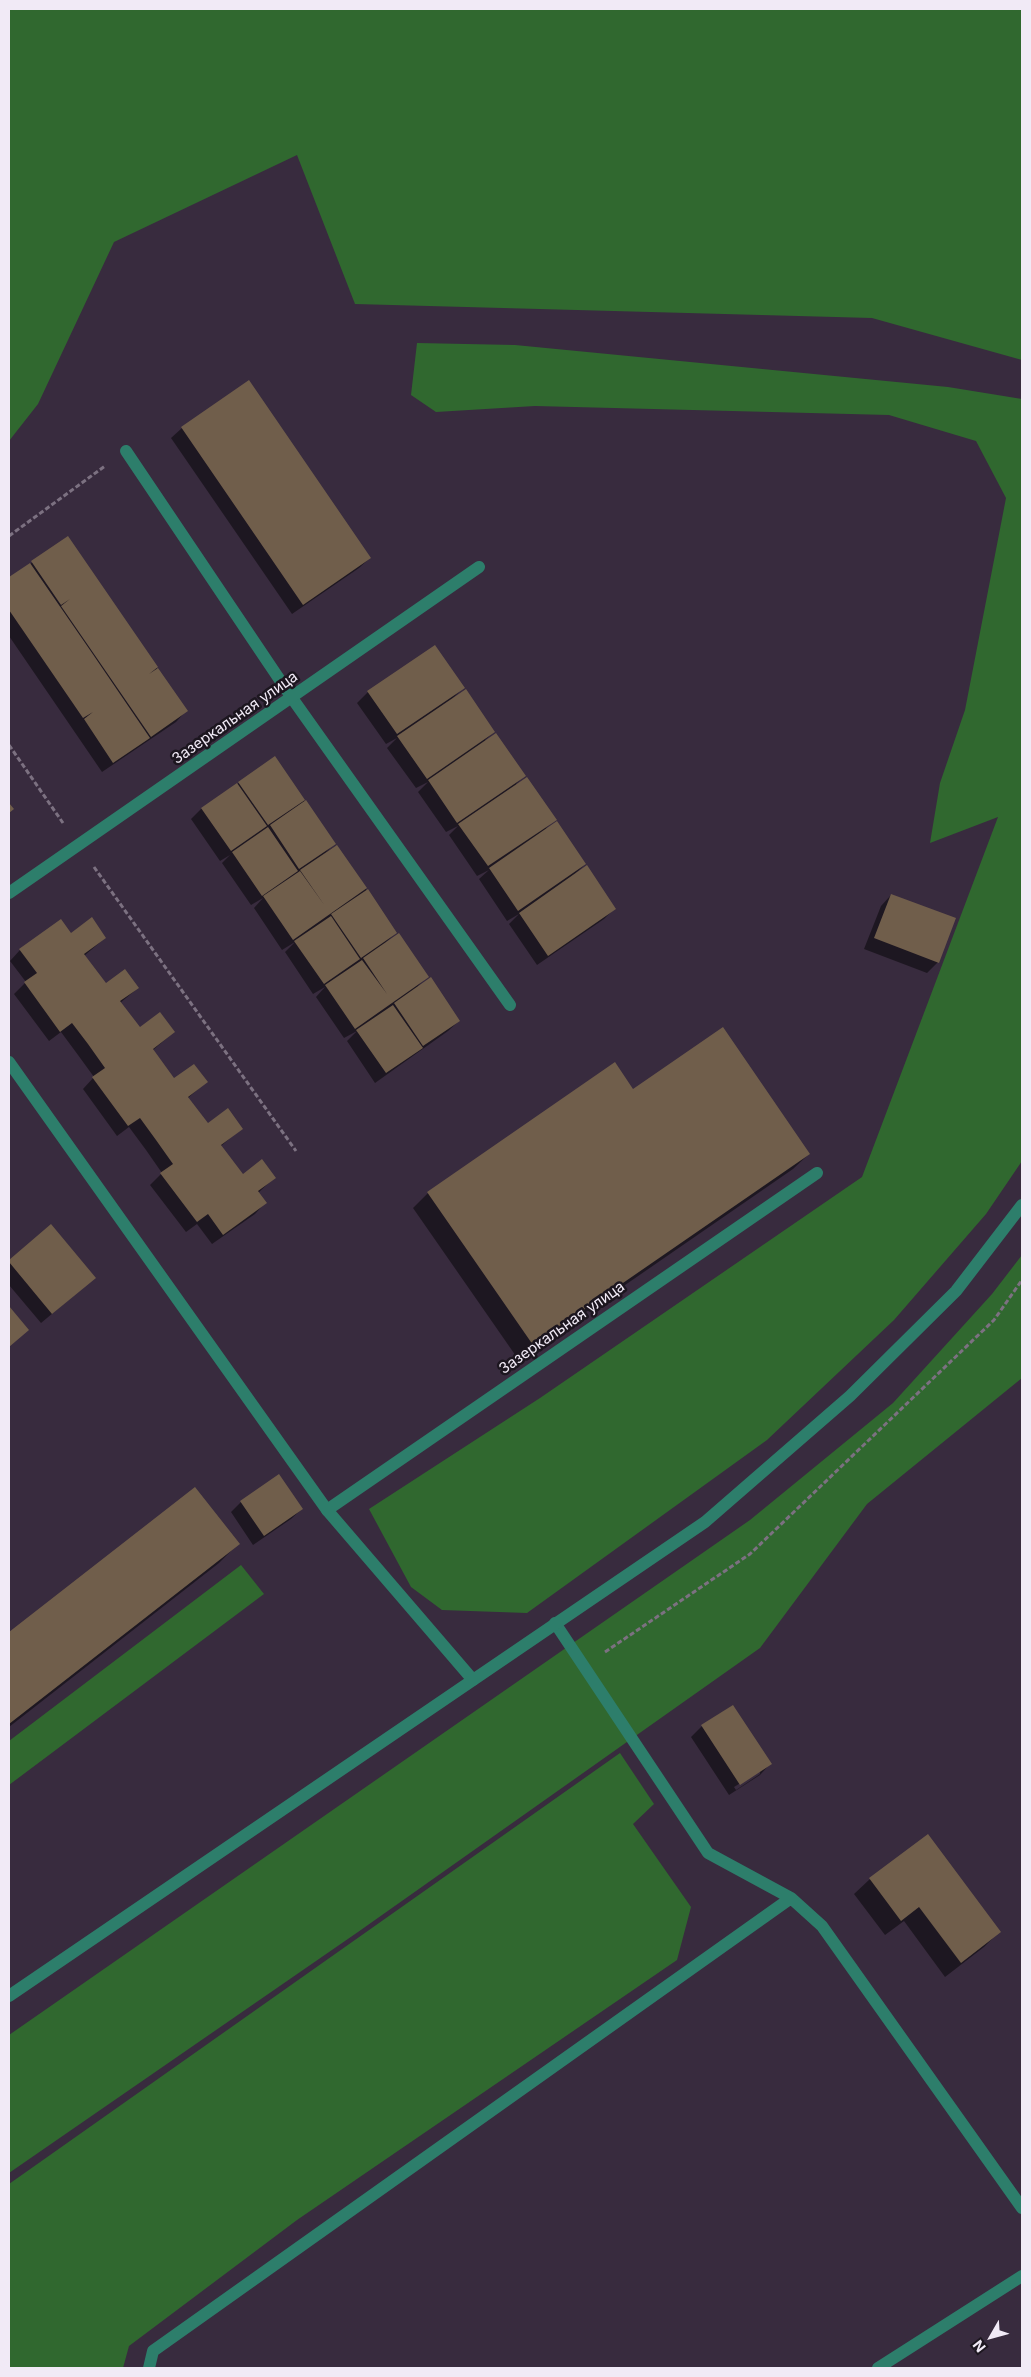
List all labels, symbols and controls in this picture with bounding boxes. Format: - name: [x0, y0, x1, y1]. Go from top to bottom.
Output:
- street label: Зазеркальная улица: [169, 668, 301, 768]
- street label: Зазеркальная улица: [496, 1278, 628, 1378]
- north arrow: [966, 2312, 1016, 2362]
- text: N: [969, 2337, 989, 2356]

